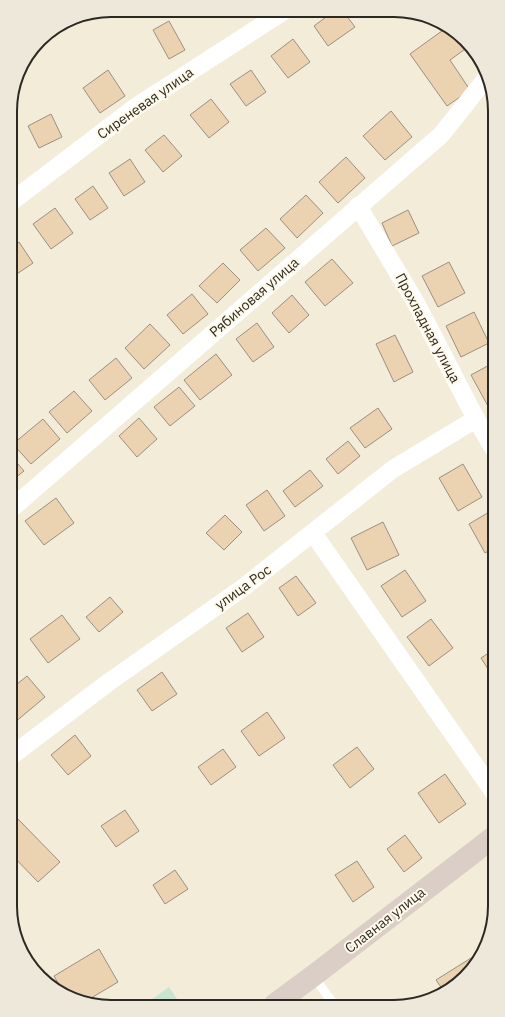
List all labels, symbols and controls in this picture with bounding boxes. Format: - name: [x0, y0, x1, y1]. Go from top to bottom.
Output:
- street label: Сиреневая улица: [93, 63, 197, 143]
- street label: Рябиновая улица: [206, 253, 303, 341]
- street label: Прохладная улица: [391, 270, 465, 387]
- street label: улица Рос: [211, 561, 275, 613]
- street label: Славная улица: [341, 883, 429, 957]

